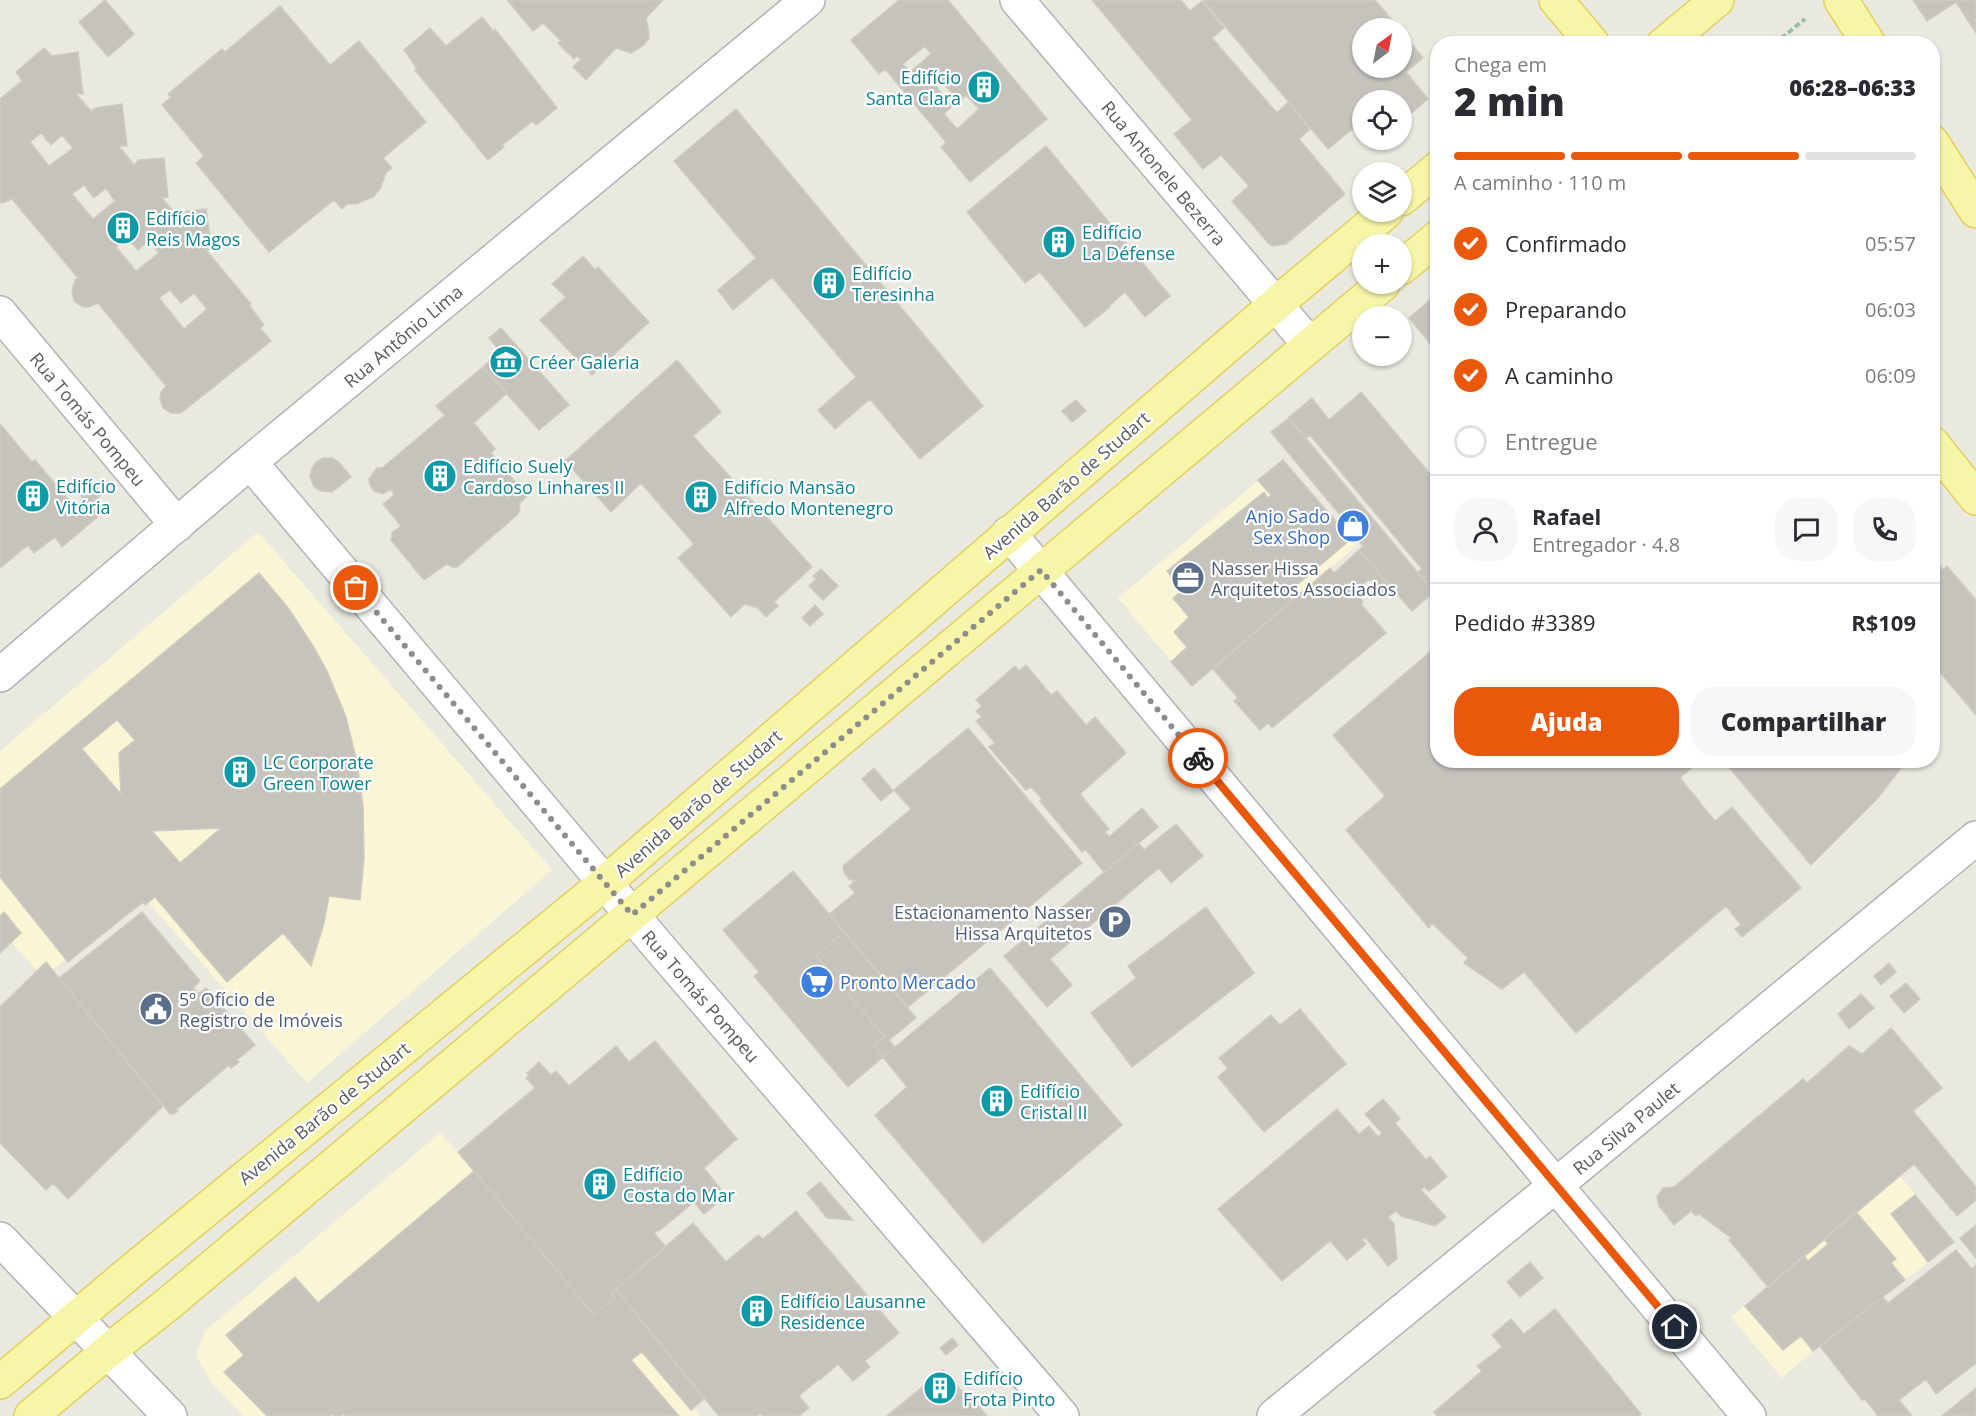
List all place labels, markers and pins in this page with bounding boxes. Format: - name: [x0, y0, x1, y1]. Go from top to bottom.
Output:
- place label: Edifício Santa Clara: [866, 65, 961, 110]
- building icon: Edifício Santa Clara: [966, 69, 1002, 105]
- place label: Edifício Reis Magos: [146, 206, 240, 251]
- building icon: Edifício Reis Magos: [105, 210, 141, 246]
- place label: Edifício La Défense: [1082, 220, 1175, 265]
- building icon: Edifício La Défense: [1041, 224, 1077, 260]
- place label: Edifício Teresinha: [852, 261, 935, 306]
- building icon: Edifício Teresinha: [811, 265, 847, 301]
- museum icon: Créer Galeria: [488, 344, 524, 380]
- place label: Créer Galeria: [529, 350, 640, 374]
- place label: Edifício Suely Cardoso Linhares II: [463, 454, 624, 499]
- building icon: Edifício Suely Cardoso Linhares II: [422, 458, 458, 494]
- place label: Edifício Vitória: [56, 474, 116, 519]
- place label: Edifício Mansão Alfredo Montenegro: [724, 475, 894, 520]
- building icon: Edifício Vitória: [15, 478, 51, 514]
- building icon: Edifício Mansão Alfredo Montenegro: [683, 479, 719, 515]
- place label: Anjo Sado Sex Shop: [1246, 504, 1330, 549]
- shop icon: Anjo Sado Sex Shop: [1335, 508, 1371, 544]
- place label: Nasser Hissa Arquitetos Associados: [1211, 556, 1396, 601]
- office icon: Nasser Hissa Arquitetos Associados: [1170, 560, 1206, 596]
- pin: [330, 562, 381, 613]
- place label: LC Corporate Green Tower: [263, 750, 374, 795]
- building icon: LC Corporate Green Tower: [222, 754, 258, 790]
- place label: Estacionamento Nasser Hissa Arquitetos: [894, 900, 1093, 945]
- parking icon: Estacionamento Nasser Hissa Arquitetos: [1097, 904, 1133, 940]
- supermarket icon: Pronto Mercado: [799, 964, 835, 1000]
- place label: Pronto Mercado: [840, 970, 976, 994]
- place label: 5º Ofício de Registro de Imóveis: [179, 987, 343, 1032]
- public building icon: 5º Ofício de Registro de Imóveis: [138, 991, 174, 1027]
- place label: Edifício Cristal II: [1020, 1079, 1088, 1124]
- building icon: Edifício Cristal II: [979, 1083, 1015, 1119]
- place label: Edifício Costa do Mar: [623, 1162, 736, 1207]
- building icon: Edifício Costa do Mar: [582, 1166, 618, 1202]
- place label: Edifício Lausanne Residence: [780, 1289, 926, 1334]
- building icon: Edifício Lausanne Residence: [739, 1293, 775, 1329]
- pin: [1649, 1301, 1700, 1352]
- place label: Edifício Frota Pinto: [963, 1366, 1055, 1411]
- building icon: Edifício Frota Pinto: [922, 1370, 958, 1406]

